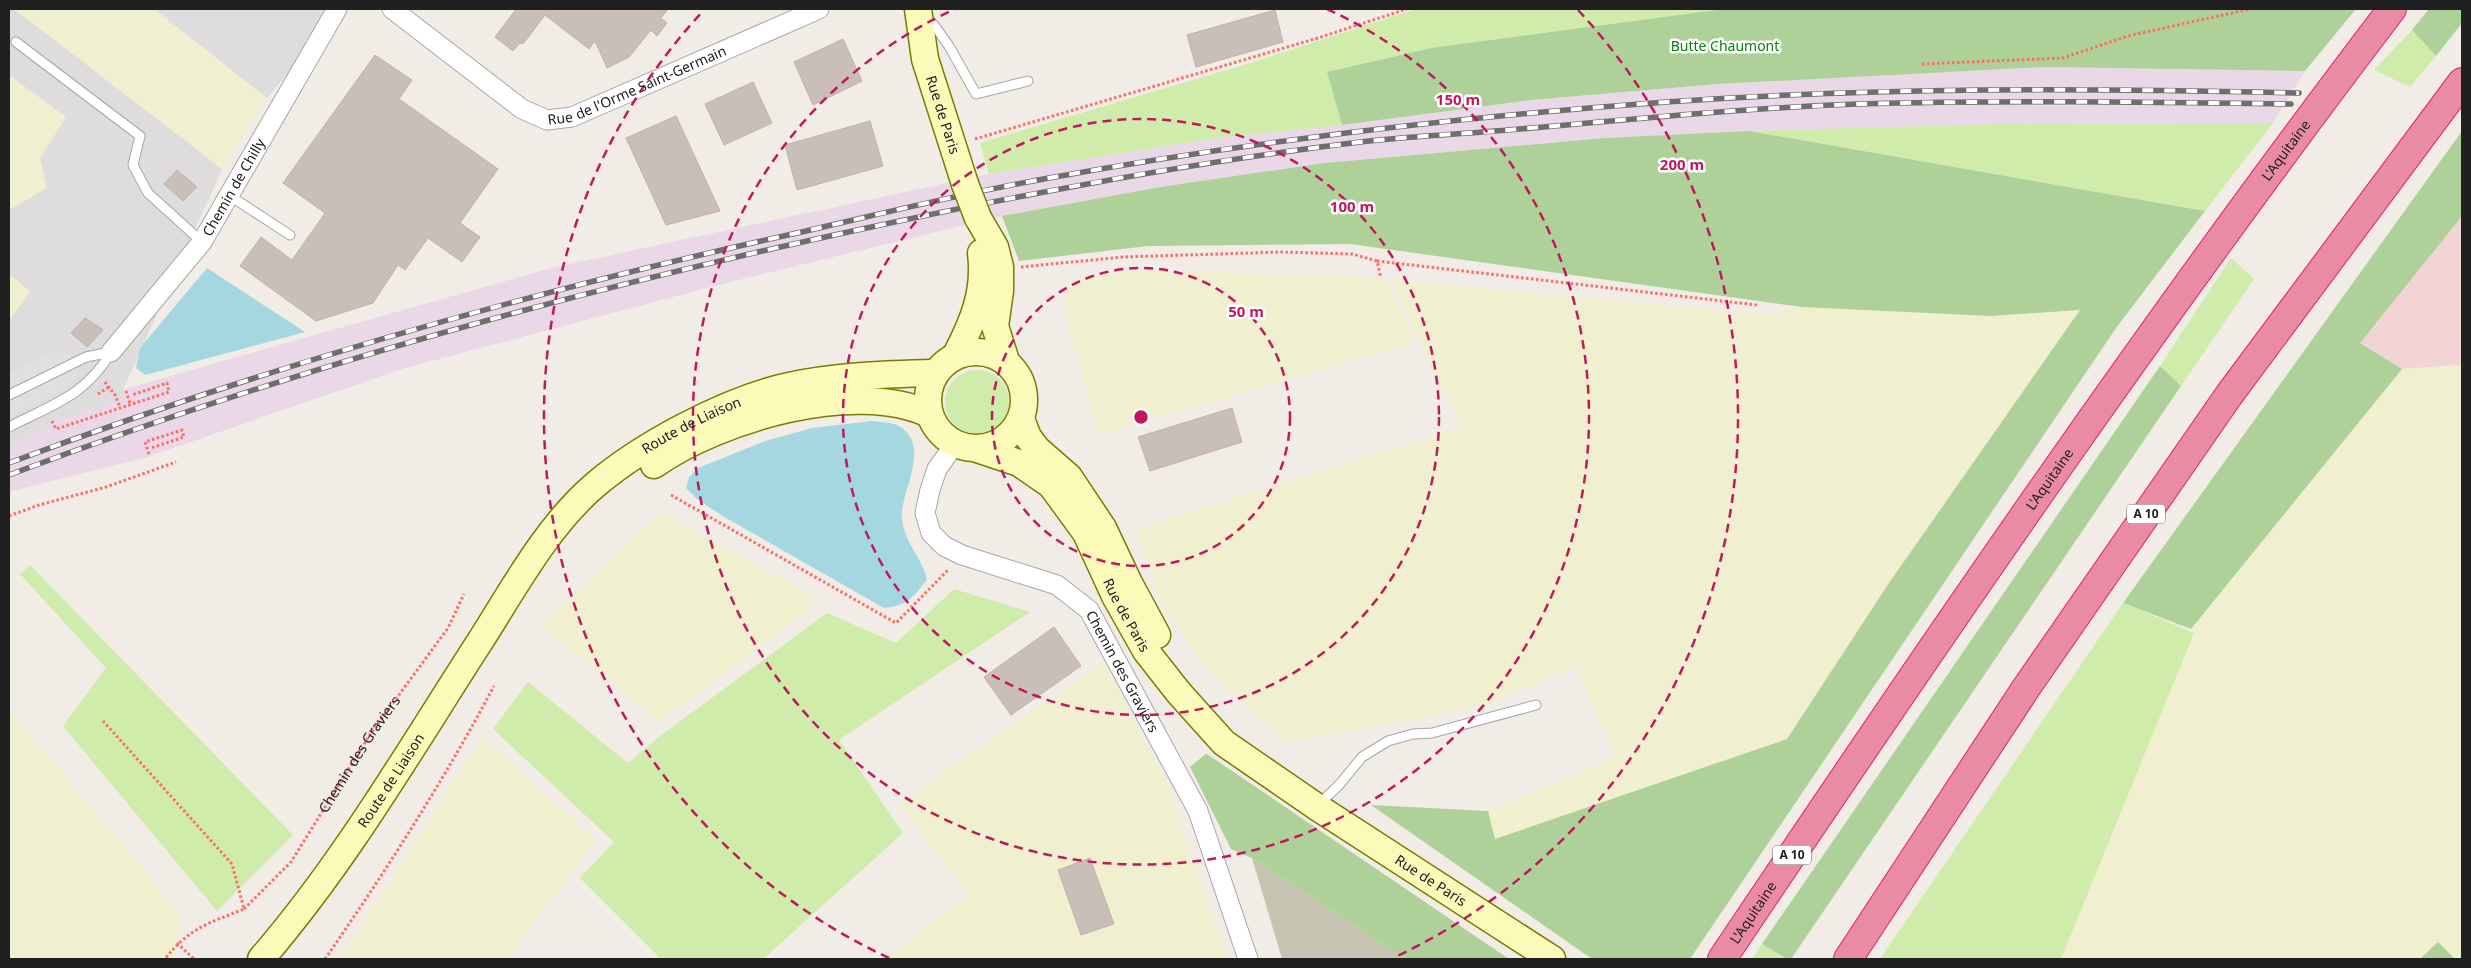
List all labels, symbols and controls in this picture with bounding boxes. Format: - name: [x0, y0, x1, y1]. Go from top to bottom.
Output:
- park label: Butte Chaumont: [1671, 36, 1779, 55]
- street label: Rue de l'Orme Saint-Germain: [547, 41, 729, 129]
- street label: Rue de Paris: [922, 73, 965, 157]
- text: 150 m: [1436, 89, 1480, 109]
- street label: L'Aquitaine: [2257, 116, 2314, 184]
- street label: Chemin de Chilly: [197, 134, 270, 239]
- text: 200 m: [1660, 154, 1704, 174]
- text: 100 m: [1330, 196, 1374, 216]
- text: 50 m: [1228, 301, 1264, 321]
- street label: Route de Liaison: [638, 392, 744, 458]
- centre of rings: [1132, 408, 1150, 426]
- street label: L'Aquitaine: [2021, 444, 2077, 514]
- road number: A 10: [2127, 504, 2165, 524]
- street label: Rue de Paris: [1099, 575, 1155, 655]
- street label: Chemin des Graviers: [1082, 607, 1164, 736]
- street label: Chemin des Graviers: [314, 692, 404, 816]
- street label: Route de Liaison: [353, 729, 428, 831]
- road number: A 10: [1773, 846, 1811, 864]
- street label: Rue de Paris: [1392, 850, 1471, 910]
- street label: L'Aquitaine: [1725, 877, 1781, 947]

